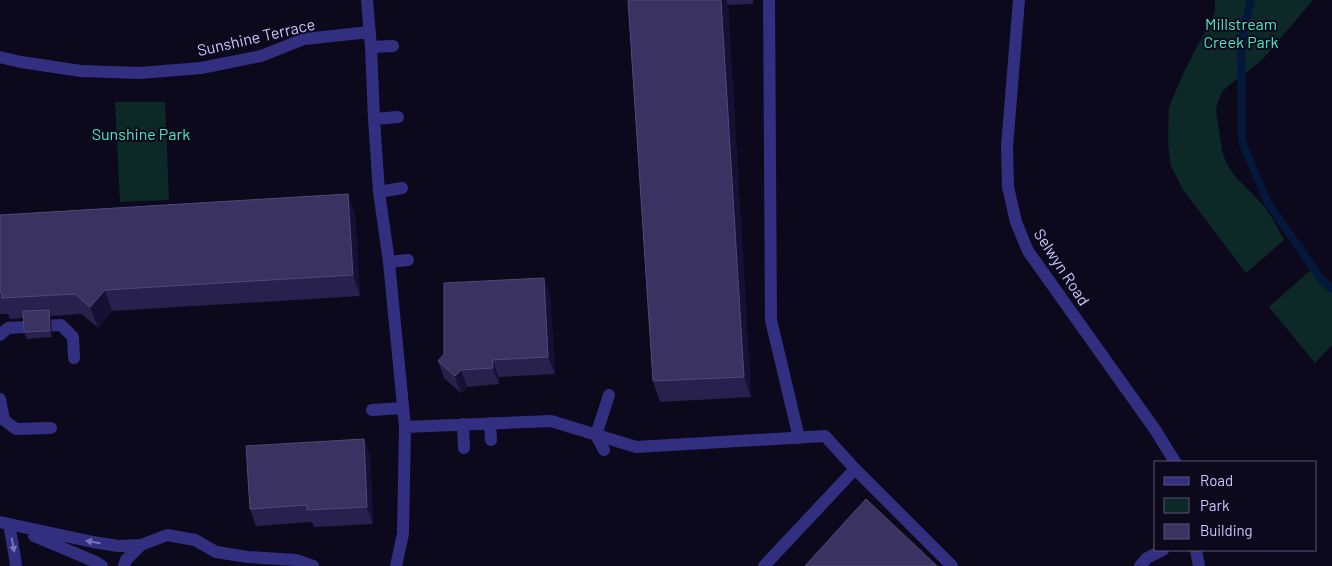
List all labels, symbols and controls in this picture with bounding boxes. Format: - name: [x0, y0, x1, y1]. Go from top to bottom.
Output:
- street label: Sunshine Terrace: [195, 14, 317, 59]
- park label: Millstream Creek Park: [1203, 14, 1279, 51]
- park label: Sunshine Park: [92, 124, 190, 143]
- street label: Selwyn Road: [1031, 225, 1094, 309]
- legend: [1154, 461, 1317, 551]
- text: Road: [1200, 471, 1233, 489]
- text: Park: [1200, 496, 1230, 514]
- text: Building: [1200, 521, 1253, 539]
- one-way arrow: [9, 538, 17, 553]
- one-way arrow: [85, 538, 101, 546]

